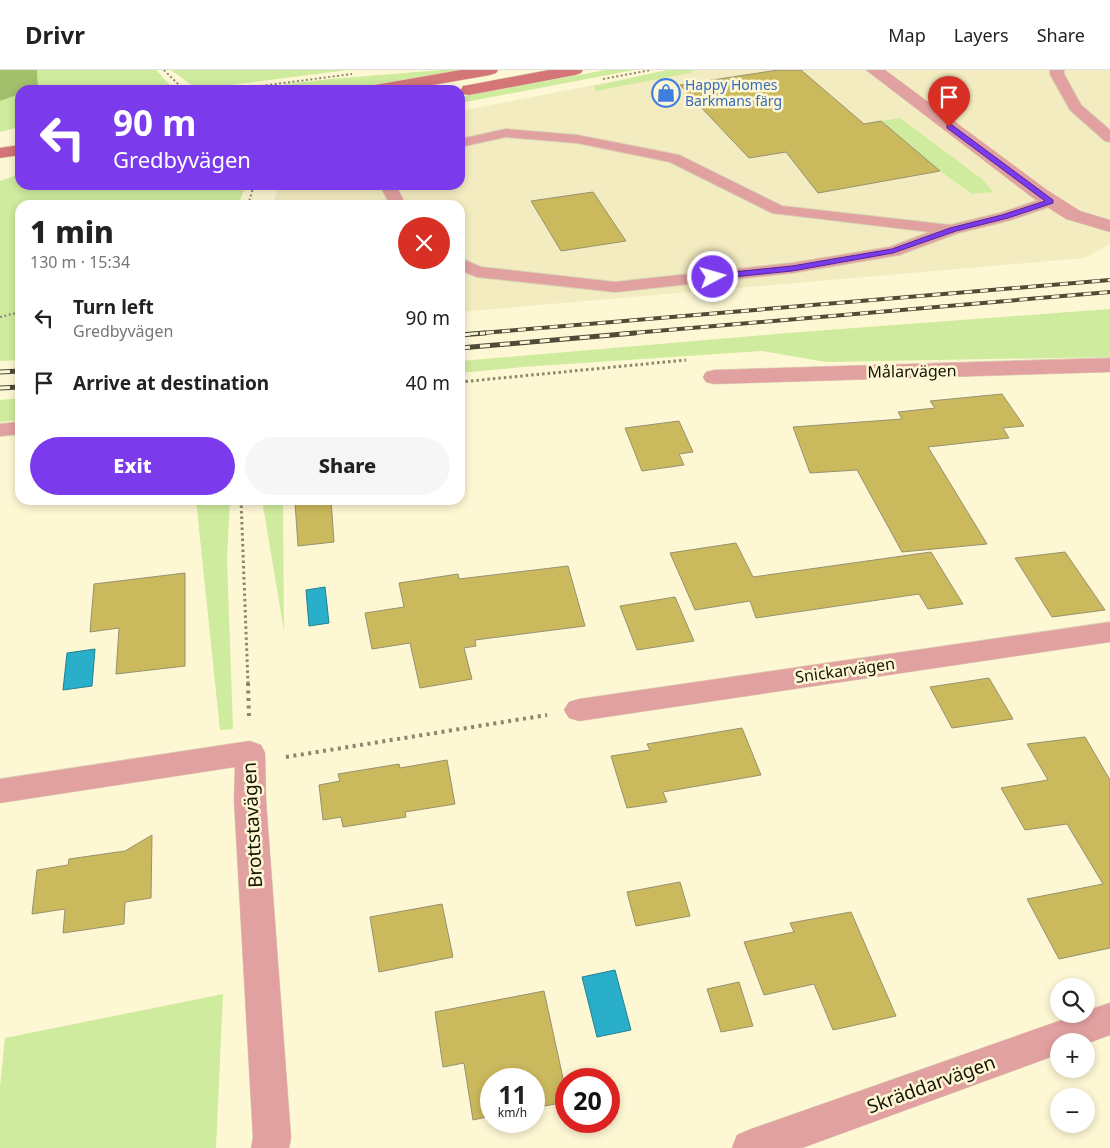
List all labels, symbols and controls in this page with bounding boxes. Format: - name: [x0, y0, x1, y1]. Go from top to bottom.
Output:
- text: Drivr: [25, 18, 85, 51]
- text: Map: [888, 23, 926, 47]
- text: Layers: [954, 23, 1009, 47]
- text: Share: [1037, 23, 1085, 47]
- place label: Happy Homes Barkmans färg: [685, 75, 782, 110]
- pin: [928, 76, 970, 127]
- shop icon: Happy Homes Barkmans färg: [651, 78, 681, 108]
- icon: arrive: [935, 83, 963, 111]
- text: 90 m: [113, 99, 196, 146]
- icon: left: [30, 105, 95, 170]
- text: Gredbyvägen: [113, 144, 251, 174]
- text: 1 min: [30, 211, 114, 252]
- button: close: [398, 217, 450, 269]
- position arrow: [686, 250, 738, 302]
- text: 130 m · 15:34: [30, 251, 130, 273]
- text: Turn left: [73, 294, 154, 320]
- icon: left: [30, 304, 58, 332]
- text: 90 m: [406, 305, 450, 331]
- text: Gredbyvägen: [73, 320, 173, 342]
- street label: Målarvägen: [867, 359, 957, 383]
- icon: arrive: [30, 369, 58, 397]
- text: Arrive at destination: [73, 370, 269, 396]
- text: 40 m: [406, 370, 450, 396]
- button: Exit: [30, 437, 235, 495]
- button: Share: [245, 437, 450, 495]
- street label: Snickarvägen: [794, 652, 896, 688]
- street label: Brottstavägen: [236, 761, 268, 889]
- map controls: [1050, 978, 1095, 1133]
- button: search: [1050, 978, 1095, 1023]
- button: +: [1050, 1033, 1095, 1078]
- street label: Skräddarvägen: [863, 1049, 999, 1119]
- speed limit sign: 20: [555, 1068, 620, 1133]
- text: 11: [498, 1077, 527, 1111]
- button: −: [1050, 1088, 1095, 1133]
- text: km/h: [498, 1104, 527, 1121]

